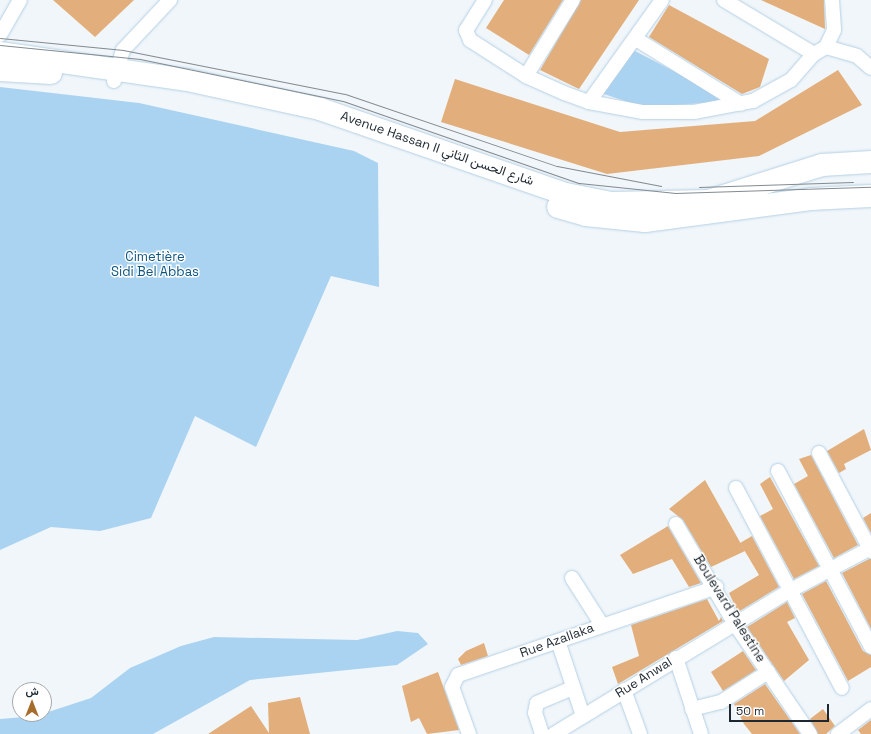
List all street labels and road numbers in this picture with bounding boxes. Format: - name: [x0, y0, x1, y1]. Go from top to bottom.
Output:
- street label: Avenue Hassan II شارع الحسن الثاني: [338, 109, 536, 189]
- street label: Boulevard Palestine: [690, 553, 768, 665]
- street label: Rue Azallaka: [518, 620, 596, 662]
- street label: Rue Anwal: [613, 654, 675, 702]

